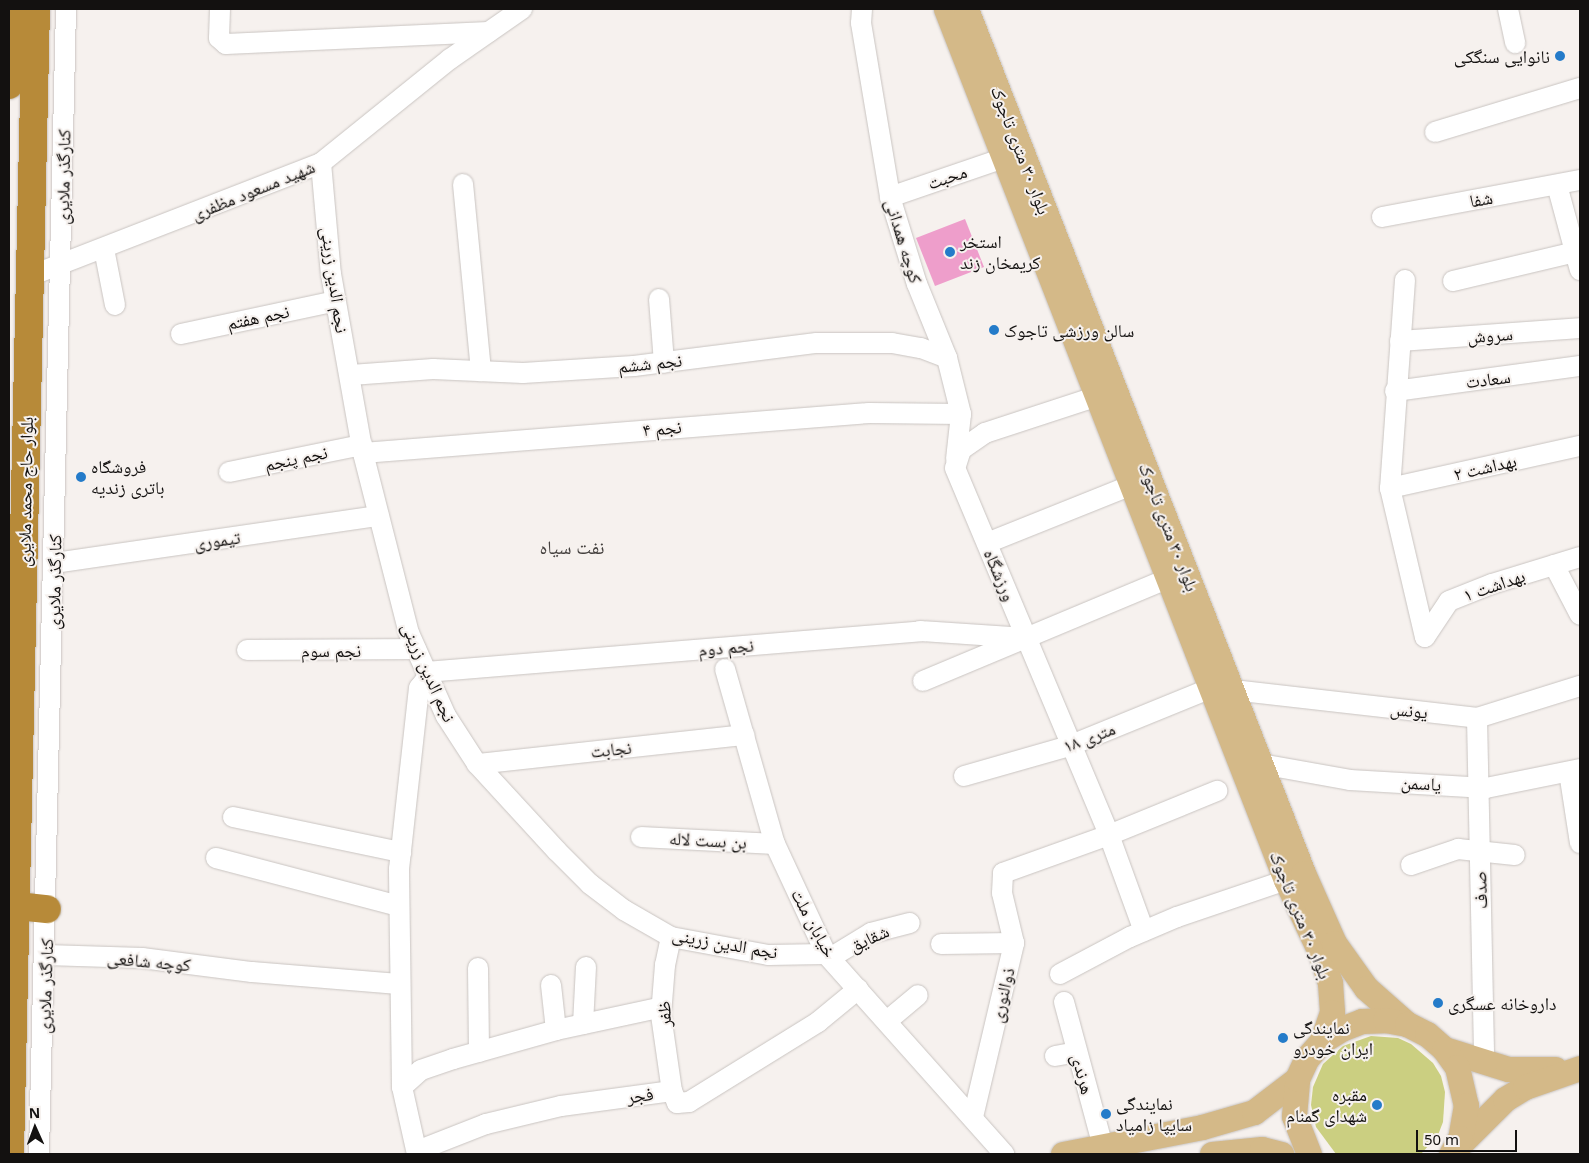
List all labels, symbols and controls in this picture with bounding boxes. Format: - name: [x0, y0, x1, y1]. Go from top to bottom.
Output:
- place label: نانوایی سنگکی: [1454, 45, 1550, 67]
- marker: نانوایی سنگکی: [1554, 50, 1566, 62]
- street label: بلوار ۳۰ متری تاجوک: [987, 83, 1055, 217]
- street label: کنارگذر ملایری: [51, 129, 75, 225]
- street label: شهید مسعود مظفری: [188, 155, 318, 225]
- street label: محبت: [924, 160, 970, 194]
- street label: شفا: [1468, 186, 1494, 212]
- street label: کوچه همدانی: [881, 196, 927, 286]
- street label: نجم الدین زرینی: [317, 226, 353, 334]
- place label: استخر کریمخان زند: [960, 231, 1041, 274]
- marker: استخر کریمخان زند: [944, 246, 956, 258]
- street label: نجم هفتم: [225, 300, 291, 334]
- place label: سالن ورزشی تاجوک: [1004, 319, 1134, 341]
- street label: سروش: [1466, 323, 1514, 347]
- marker: سالن ورزشی تاجوک: [988, 324, 1000, 336]
- street label: نجم ششم: [617, 349, 683, 377]
- street label: سعادت: [1464, 366, 1512, 392]
- street label: نجم ۴: [642, 416, 682, 440]
- street label: بلوار حاج محمد ملایری: [13, 417, 37, 567]
- street label: نجم پنجم: [262, 441, 330, 475]
- street label: بهداشت ۲: [1451, 449, 1519, 485]
- place label: فروشگاه باتری زندیه: [91, 456, 164, 498]
- street label: بلوار ۳۰ متری تاجوک: [1135, 460, 1203, 594]
- marker: فروشگاه باتری زندیه: [75, 471, 87, 483]
- street label: تیموری: [192, 526, 242, 554]
- street label: کنارگذر ملایری: [42, 534, 66, 630]
- district label: نفت سیاه: [540, 537, 604, 559]
- street label: ورزشگاه: [979, 546, 1021, 604]
- street label: بهداشت ۱: [1460, 564, 1528, 606]
- street label: نجم الدین زرینی: [397, 619, 461, 725]
- street label: نجم دوم: [697, 634, 755, 660]
- street label: نجم سوم: [301, 639, 361, 661]
- street label: یونس: [1389, 697, 1429, 723]
- street label: ۱۸ متری: [1060, 717, 1118, 757]
- street label: نجابت: [589, 736, 633, 762]
- street label: یاسمن: [1400, 771, 1442, 795]
- street label: بن بست لاله: [669, 827, 747, 853]
- street label: بلوار ۳۰ متری تاجوک: [1266, 848, 1336, 982]
- street label: صدف: [1469, 871, 1491, 909]
- street label: خیابان ملت: [787, 885, 841, 961]
- street label: شقایق: [846, 920, 892, 956]
- street label: نجم الدین زرینی: [671, 923, 779, 963]
- street label: کنارگذر ملایری: [33, 938, 57, 1034]
- street label: کوچه شافعی: [106, 947, 192, 975]
- street label: ذوالنوری: [985, 965, 1019, 1025]
- place label: داروخانه عسگری: [1448, 992, 1557, 1014]
- marker: داروخانه عسگری: [1432, 997, 1444, 1009]
- street label: ظفر: [653, 1001, 675, 1027]
- place label: نمایندگی ایران خودرو: [1293, 1017, 1373, 1060]
- marker: نمایندگی ایران خودرو: [1277, 1032, 1289, 1044]
- street label: هرندی: [1067, 1051, 1099, 1097]
- street label: فجر: [625, 1082, 655, 1108]
- place label: مقبره شهدای گمنام: [1286, 1084, 1367, 1126]
- place label: نمایندگی سایپا زامیاد: [1116, 1093, 1192, 1136]
- marker: مقبره شهدای گمنام: [1371, 1099, 1383, 1111]
- north arrow: [10, 1103, 60, 1153]
- text: N: [28, 1103, 40, 1122]
- marker: نمایندگی سایپا زامیاد: [1100, 1108, 1112, 1120]
- scale bar: [1419, 1120, 1520, 1152]
- text: 50 m: [1424, 1129, 1459, 1149]

